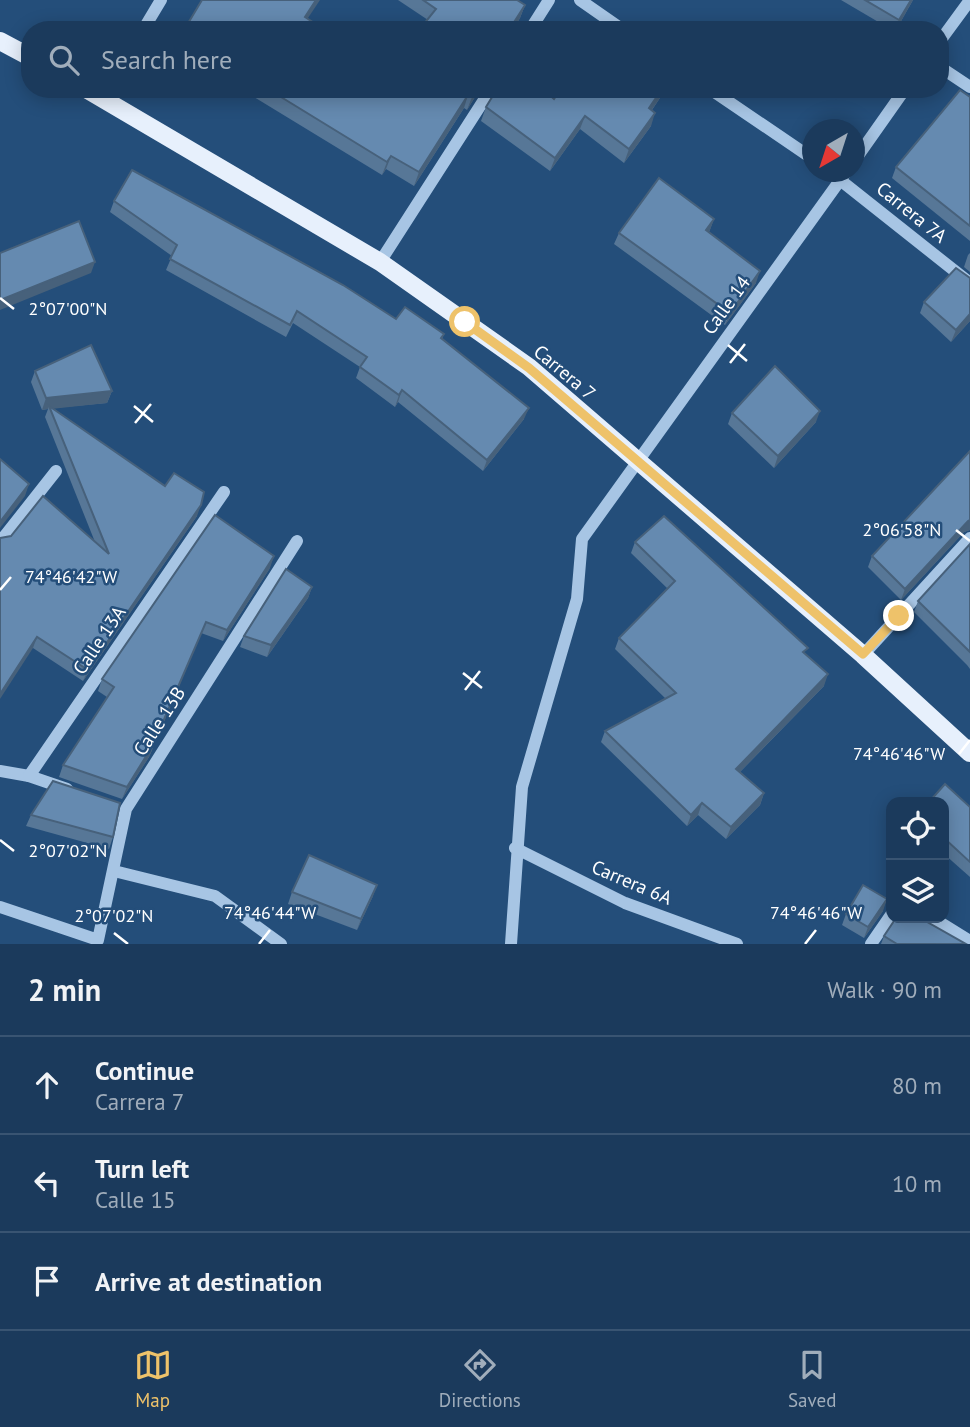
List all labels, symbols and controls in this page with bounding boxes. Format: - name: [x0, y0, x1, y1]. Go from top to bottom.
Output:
- search box: [21, 21, 949, 98]
- icon: search: [45, 41, 83, 79]
- text: Search here: [101, 43, 232, 76]
- north arrow: [802, 119, 865, 182]
- street label: Carrera 7A: [872, 176, 952, 248]
- street label: Calle 14: [697, 271, 755, 339]
- text: 2°07'00"N: [29, 297, 107, 320]
- route start: [449, 306, 480, 337]
- street label: Carrera 7: [529, 339, 601, 405]
- text: 2°06'58"N: [863, 518, 941, 541]
- text: 74°46'42"W: [25, 565, 117, 588]
- route end: [883, 600, 914, 631]
- street label: Calle 13A: [67, 601, 131, 679]
- street label: Calle 13B: [128, 682, 190, 760]
- text: 74°46'46"W: [853, 742, 945, 765]
- map controls: [886, 797, 949, 923]
- button: locate: [886, 797, 949, 860]
- text: 2°07'02"N: [29, 839, 107, 862]
- street label: Carrera 6A: [588, 854, 676, 910]
- button: layers: [886, 860, 949, 923]
- text: 74°46'44"W: [224, 901, 316, 924]
- text: 74°46'46"W: [770, 901, 862, 924]
- text: 2°07'02"N: [75, 904, 153, 927]
- text: 2 min: [28, 970, 101, 1009]
- text: Walk · 90 m: [827, 975, 942, 1004]
- text: Continue: [95, 1054, 194, 1087]
- icon: ahead: [28, 1066, 66, 1104]
- text: 80 m: [892, 1071, 942, 1100]
- text: Carrera 7: [95, 1087, 184, 1116]
- text: Turn left: [95, 1152, 189, 1185]
- icon: left: [28, 1164, 66, 1202]
- text: 10 m: [892, 1169, 942, 1198]
- text: Calle 15: [95, 1185, 175, 1214]
- icon: arrive: [28, 1262, 66, 1300]
- text: Arrive at destination: [95, 1265, 322, 1298]
- tab: Map: [134, 1346, 172, 1412]
- tab: Directions: [439, 1346, 521, 1412]
- tab: Saved: [788, 1346, 836, 1412]

